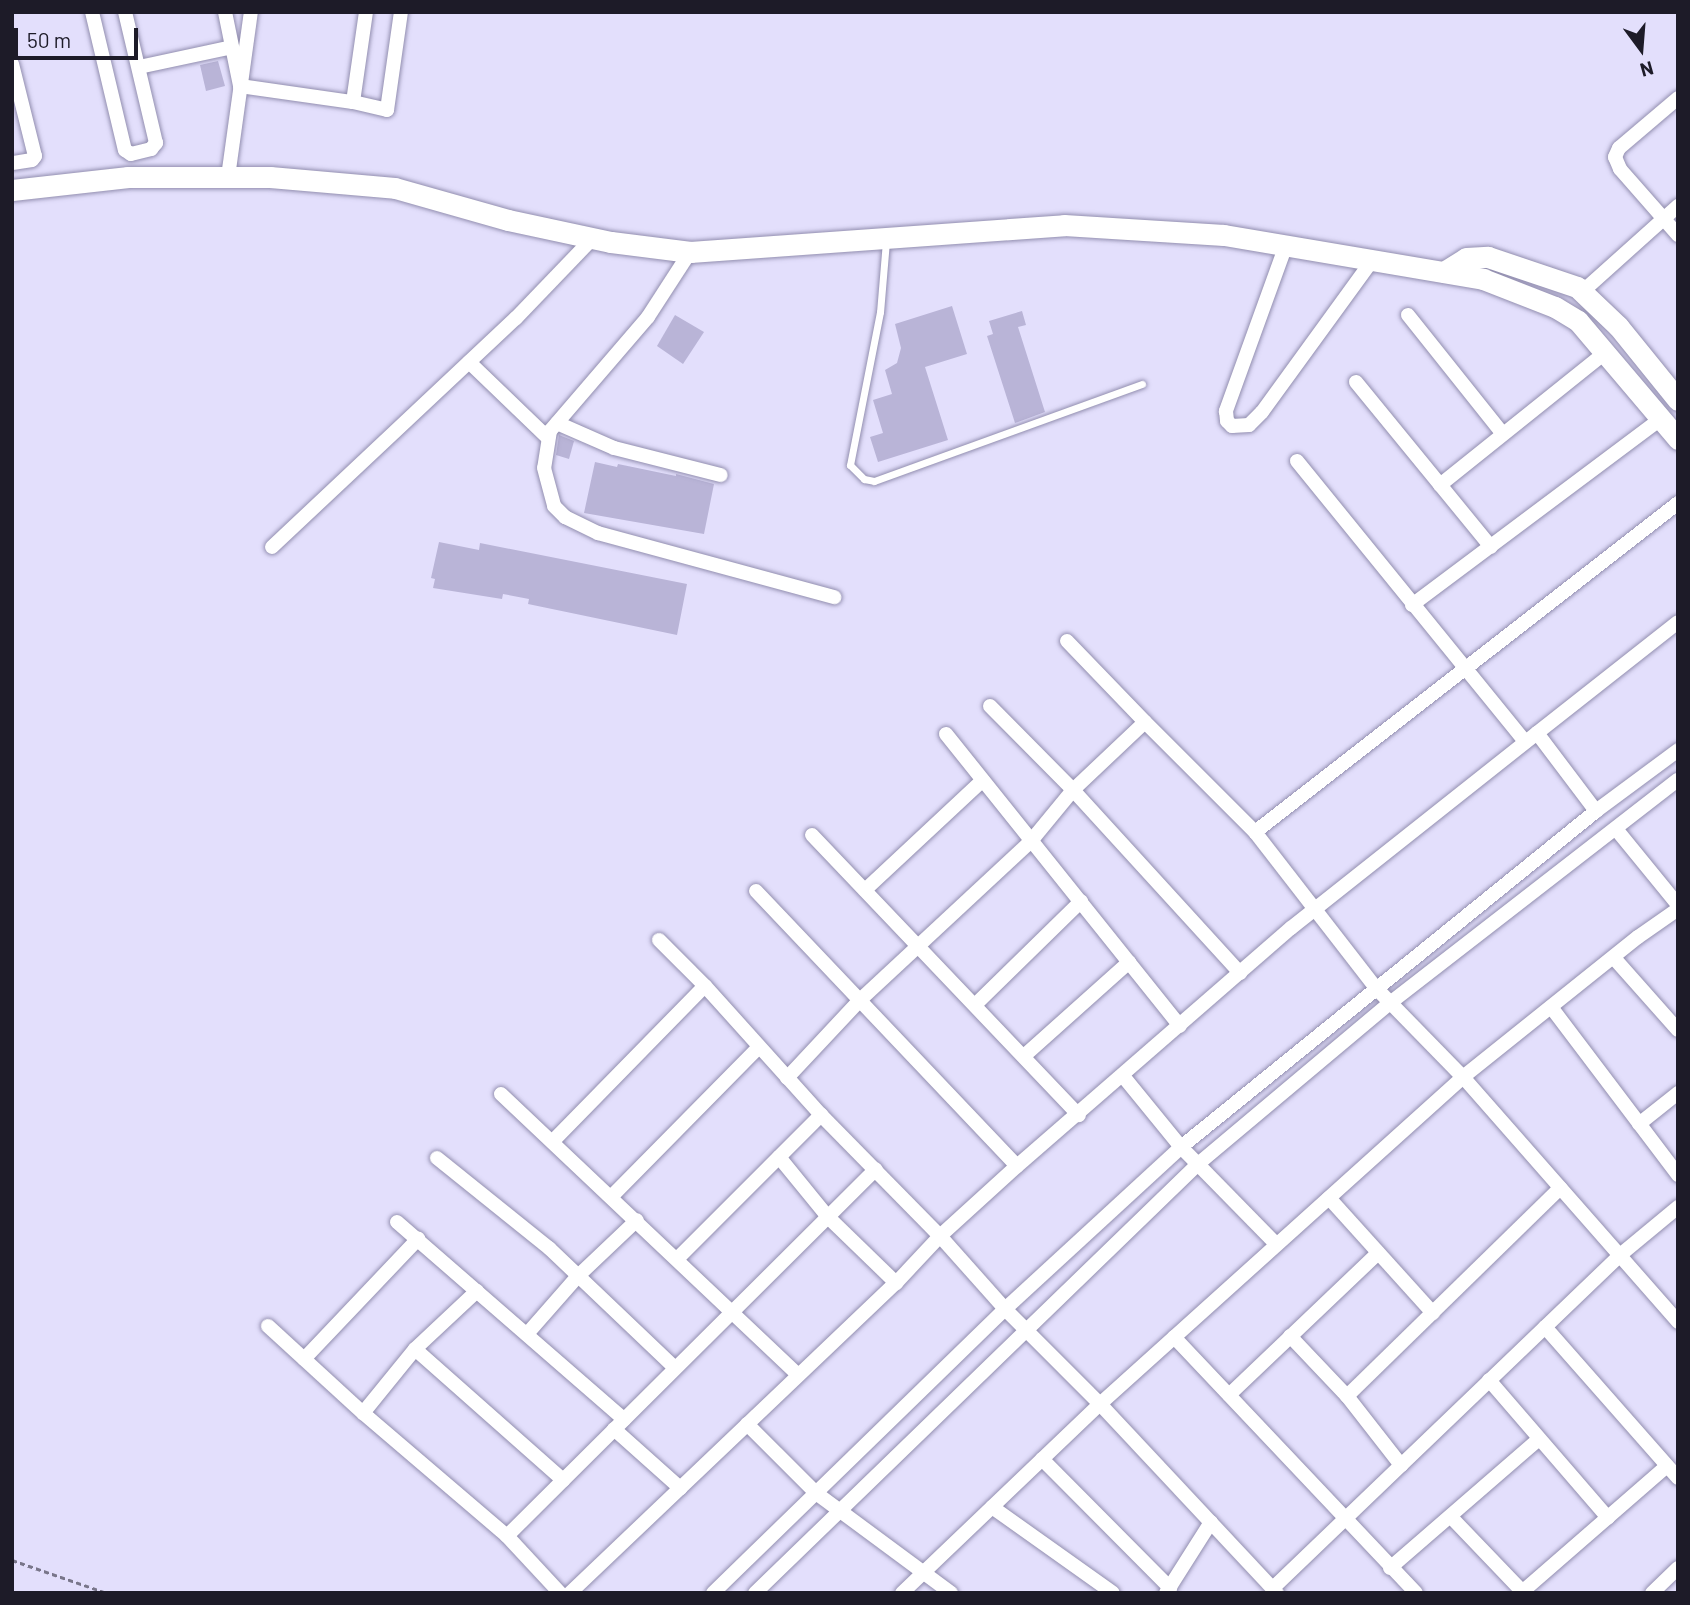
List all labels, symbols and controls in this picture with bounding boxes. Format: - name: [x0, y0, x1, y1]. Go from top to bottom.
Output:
- scale bar: [18, 14, 142, 58]
- north arrow: [1606, 14, 1676, 84]
- text: 50 m: [27, 27, 71, 52]
- text: N: [1638, 57, 1656, 82]

